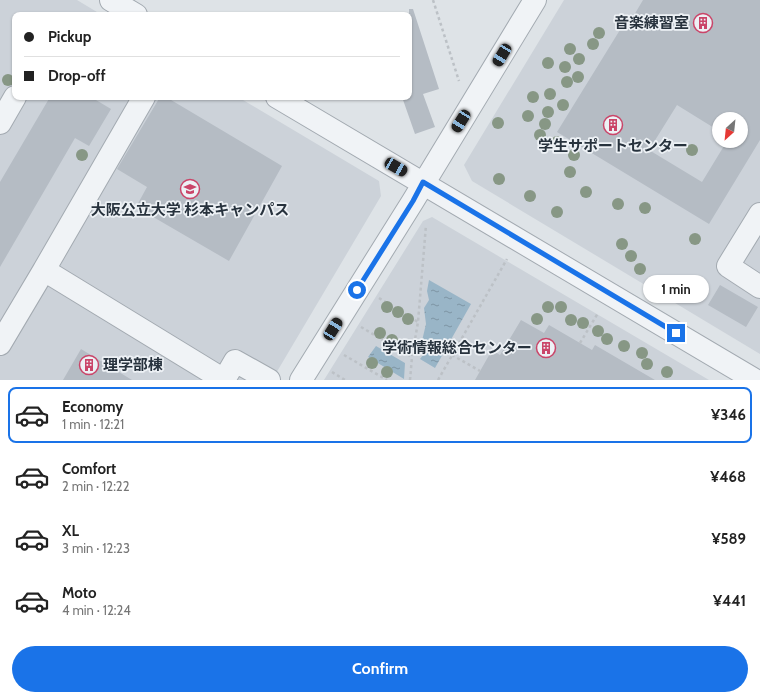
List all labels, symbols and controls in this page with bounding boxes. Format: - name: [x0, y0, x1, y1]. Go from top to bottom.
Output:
- building icon: 音楽練習室: [692, 12, 714, 34]
- place label: 音楽練習室: [614, 14, 689, 32]
- text: Pickup: [48, 28, 91, 46]
- car: [491, 42, 513, 68]
- text: Drop-off: [48, 67, 106, 85]
- car: [450, 108, 472, 134]
- north arrow: [712, 112, 748, 148]
- map controls: [712, 112, 748, 148]
- building icon: 学生サポートセンター: [602, 114, 624, 136]
- place label: 学生サポートセンター: [538, 137, 688, 155]
- car: [383, 156, 409, 178]
- school or university icon: 大阪公立大学 杉本キャンパス: [179, 178, 201, 200]
- place label: 大阪公立大学 杉本キャンパス: [91, 201, 289, 219]
- callout: 1 min: [643, 275, 709, 303]
- route start: [348, 281, 366, 299]
- text: 1 min: [661, 281, 691, 297]
- car: [322, 316, 344, 342]
- route end: [667, 324, 685, 342]
- building icon: 学術情報総合センター: [535, 337, 557, 359]
- place label: 学術情報総合センター: [382, 339, 532, 357]
- building icon: 理学部棟: [78, 354, 100, 376]
- place label: 理学部棟: [103, 356, 163, 374]
- icon: car: [14, 397, 50, 433]
- text: Economy: [62, 398, 123, 416]
- text: ¥346: [711, 406, 746, 424]
- text: 1 min · 12:21: [62, 416, 124, 432]
- icon: car: [14, 459, 50, 495]
- text: Comfort: [62, 460, 116, 478]
- text: ¥468: [710, 468, 746, 486]
- text: 2 min · 12:22: [62, 478, 129, 494]
- icon: car: [14, 521, 50, 557]
- text: XL: [62, 522, 79, 540]
- text: ¥589: [711, 530, 746, 548]
- text: 3 min · 12:23: [62, 540, 130, 556]
- icon: car: [14, 583, 50, 619]
- text: Moto: [62, 584, 96, 602]
- text: ¥441: [713, 592, 746, 610]
- text: 4 min · 12:24: [62, 602, 131, 618]
- button: Confirm: [12, 646, 748, 692]

